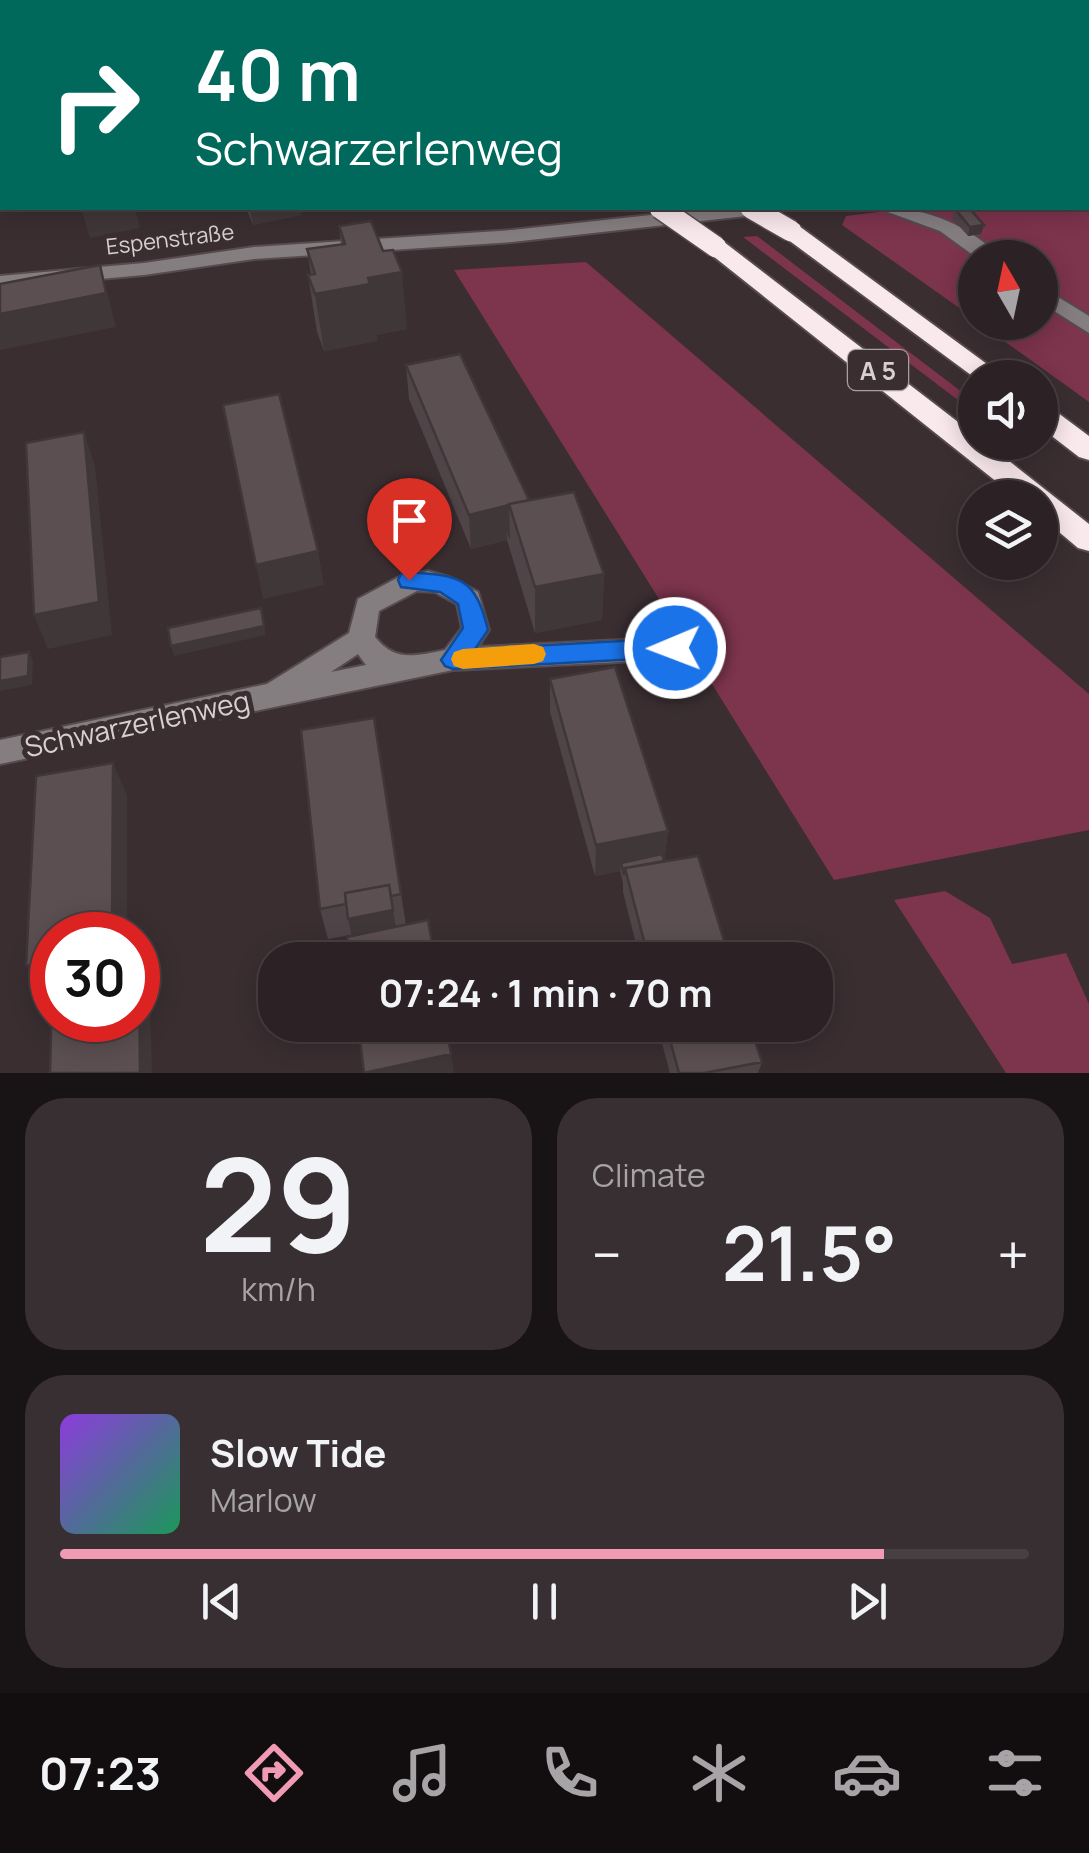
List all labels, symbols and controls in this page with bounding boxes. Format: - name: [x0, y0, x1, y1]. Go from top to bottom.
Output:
- text: 40 m: [195, 26, 361, 122]
- icon: right: [30, 40, 160, 170]
- text: Schwarzerlenweg: [195, 117, 563, 179]
- street label: Espenstraße: [104, 216, 236, 262]
- north arrow: [958, 240, 1058, 340]
- map controls: [958, 240, 1058, 580]
- road number: A 5: [848, 350, 908, 390]
- button: sound: [958, 360, 1058, 460]
- pin: [367, 478, 452, 581]
- button: layers: [958, 480, 1058, 580]
- icon: arrive: [382, 493, 437, 548]
- position arrow: [623, 596, 727, 700]
- street label: Schwarzerlenweg: [21, 681, 253, 765]
- speed limit sign: 30: [30, 912, 160, 1042]
- text: 07:24 · 1 min · 70 m: [379, 966, 712, 1018]
- text: 29: [199, 1113, 358, 1291]
- text: Climate: [592, 1153, 706, 1197]
- text: 21.5°: [722, 1201, 897, 1304]
- text: −: [592, 1216, 622, 1292]
- text: +: [997, 1216, 1029, 1292]
- text: km/h: [241, 1267, 316, 1311]
- text: Slow Tide: [210, 1426, 387, 1478]
- text: Marlow: [210, 1478, 317, 1522]
- icon: previous: [194, 1574, 249, 1629]
- icon: pause: [517, 1574, 572, 1629]
- icon: next: [840, 1574, 895, 1629]
- icon: directions: [239, 1738, 309, 1808]
- icon: music: [387, 1738, 457, 1808]
- icon: phone: [535, 1738, 605, 1808]
- icon: climate: [684, 1738, 754, 1808]
- icon: car: [832, 1738, 902, 1808]
- icon: filters: [980, 1738, 1050, 1808]
- text: 07:23: [39, 1742, 161, 1804]

